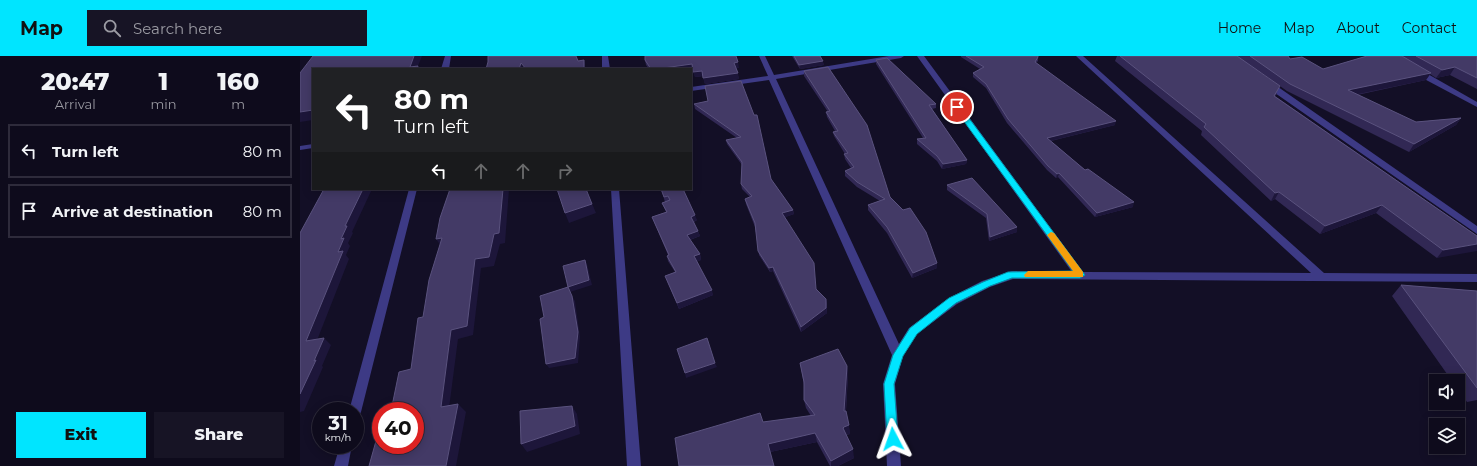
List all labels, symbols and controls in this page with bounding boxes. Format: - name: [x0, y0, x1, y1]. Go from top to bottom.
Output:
- search box: [87, 10, 367, 46]
- text: Map: [20, 17, 63, 40]
- icon: search: [101, 17, 123, 39]
- text: Search here: [133, 19, 222, 38]
- text: Home: [1218, 19, 1261, 37]
- text: Map: [1283, 19, 1314, 37]
- text: About: [1336, 19, 1380, 37]
- text: Contact: [1402, 19, 1457, 37]
- text: 20:47: [41, 67, 110, 96]
- text: 1: [159, 67, 168, 96]
- text: 160: [217, 67, 259, 96]
- text: 80 m: [394, 82, 469, 116]
- icon: left: [328, 84, 380, 136]
- pin: [940, 90, 974, 124]
- text: Arrival: [55, 96, 96, 112]
- text: min: [150, 96, 176, 112]
- text: m: [231, 96, 245, 112]
- icon: arrive: [946, 96, 968, 118]
- text: Turn left: [394, 116, 469, 138]
- icon: left: [18, 140, 40, 162]
- text: Turn left: [52, 142, 119, 161]
- text: 80 m: [243, 142, 282, 161]
- icon: left: [428, 160, 450, 182]
- icon: ahead: [470, 160, 492, 182]
- icon: ahead: [512, 160, 534, 182]
- icon: right: [554, 160, 576, 182]
- icon: arrive: [18, 200, 40, 222]
- text: Arrive at destination: [52, 202, 213, 221]
- text: 80 m: [243, 202, 282, 221]
- map controls: [1429, 374, 1465, 454]
- button: sound: [1429, 374, 1465, 410]
- speed limit sign: 40: [372, 402, 424, 454]
- text: 31: [328, 411, 348, 435]
- button: Exit: [16, 412, 146, 458]
- button: Share: [154, 412, 284, 458]
- position arrow: [872, 418, 914, 460]
- button: layers: [1429, 418, 1465, 454]
- text: km/h: [325, 431, 351, 444]

